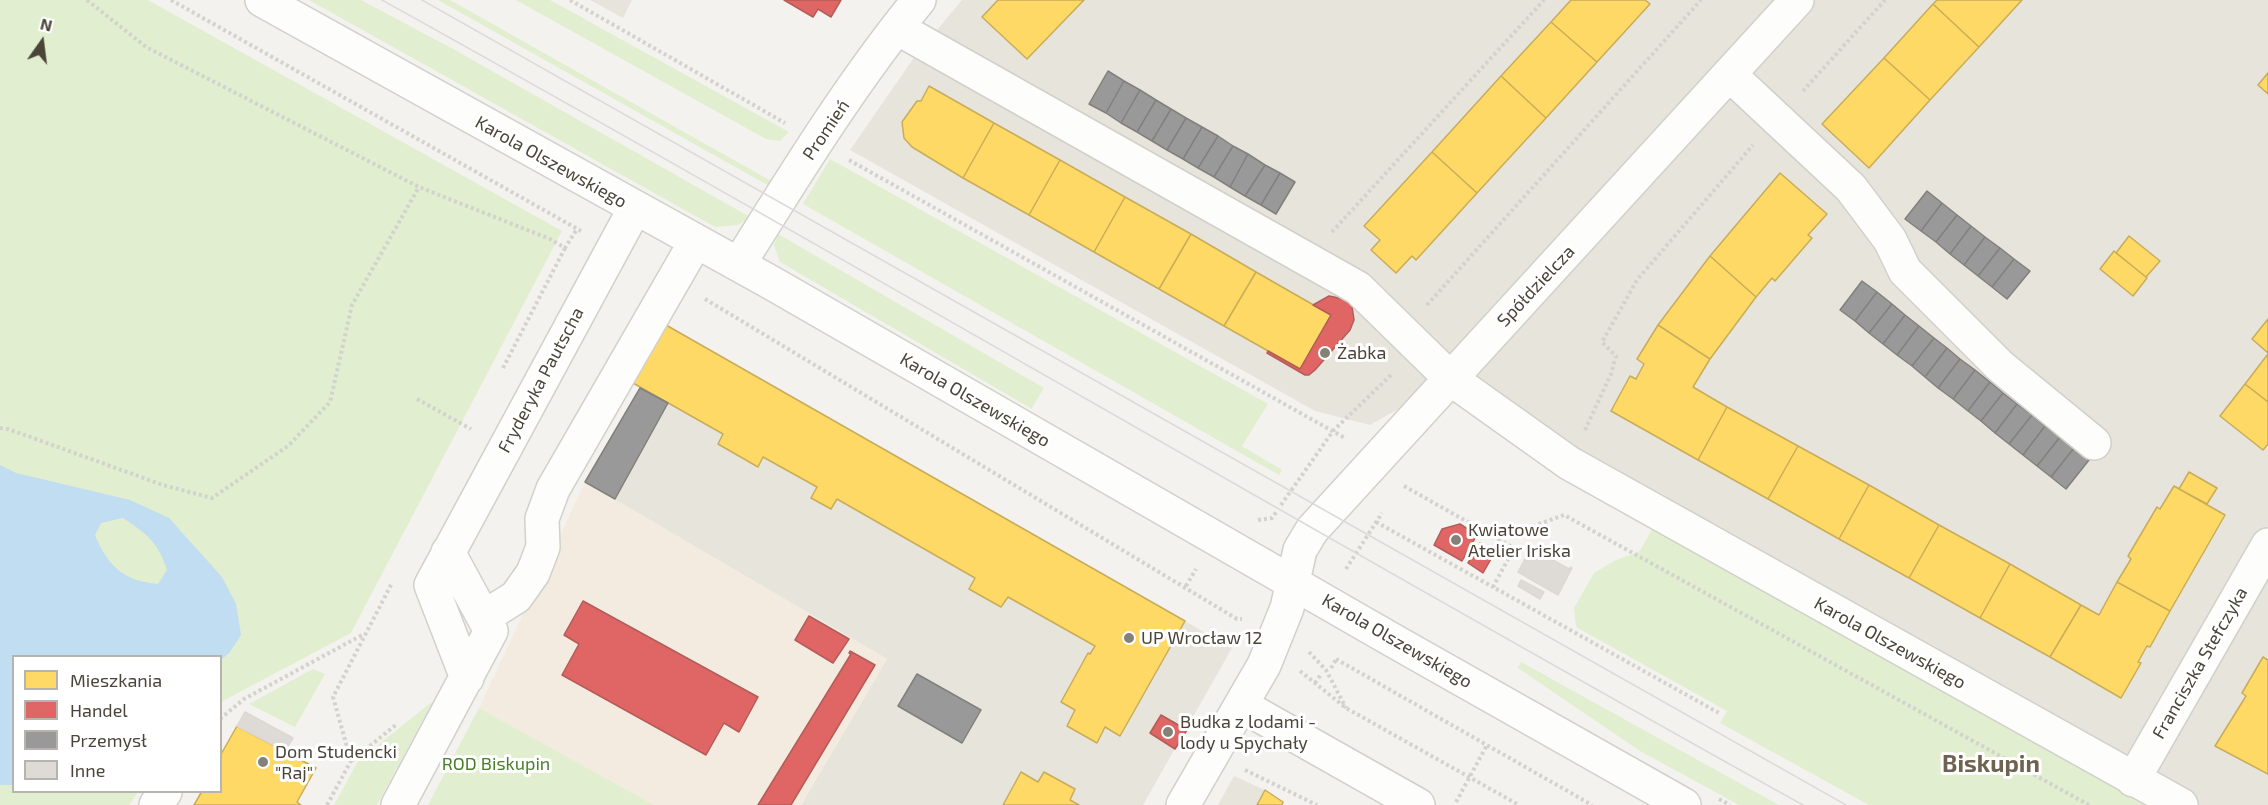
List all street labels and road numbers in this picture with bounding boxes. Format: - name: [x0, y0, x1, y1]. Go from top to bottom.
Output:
- street label: Promień: [798, 96, 854, 164]
- street label: Karola Olszewskiego: [472, 111, 630, 213]
- street label: Spółdzielcza: [1493, 241, 1579, 331]
- street label: Fryderyka Pautscha: [494, 304, 588, 456]
- street label: Karola Olszewskiego: [896, 348, 1054, 452]
- street label: Franciszka Stefczyka: [2148, 583, 2252, 743]
- street label: Karola Olszewskiego: [1318, 589, 1476, 693]
- street label: Karola Olszewskiego: [1811, 592, 1969, 694]

